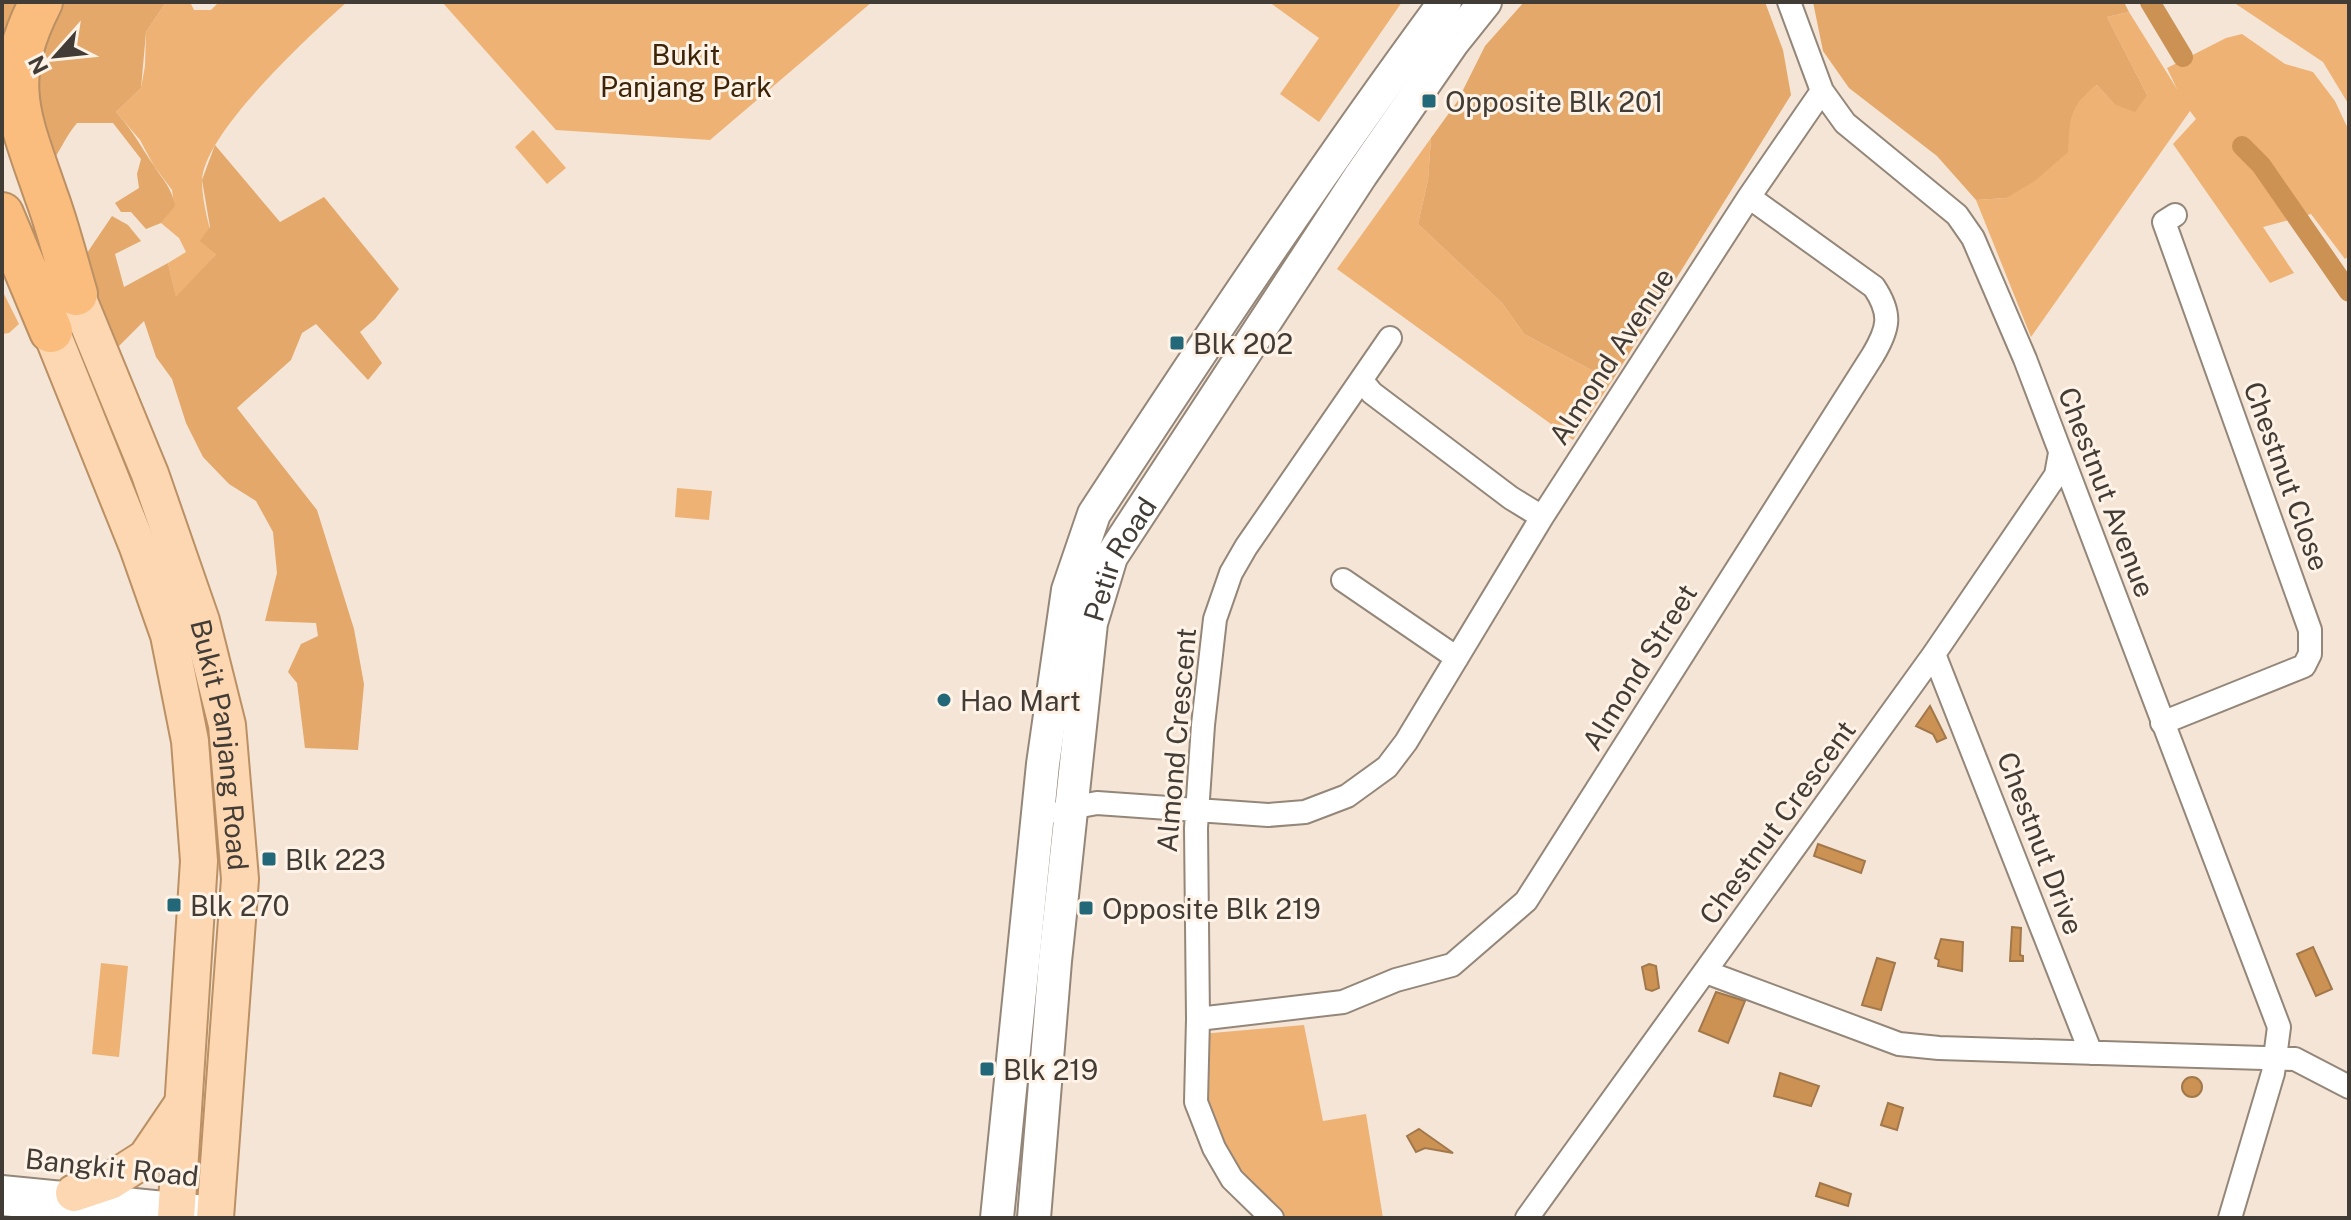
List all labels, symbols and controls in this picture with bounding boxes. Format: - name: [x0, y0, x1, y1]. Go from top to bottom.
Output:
- north arrow: [16, 16, 96, 96]
- park label: Bukit Panjang Park: [600, 38, 772, 103]
- text: N: [23, 52, 54, 79]
- place label: Opposite Blk 201: [1445, 85, 1663, 118]
- marker: Opposite Blk 201: [1420, 92, 1438, 110]
- street label: Almond Avenue: [1542, 261, 1680, 451]
- place label: Blk 202: [1193, 327, 1293, 360]
- marker: Blk 202: [1168, 334, 1186, 352]
- street label: Chestnut Close: [2237, 377, 2337, 575]
- street label: Chestnut Avenue: [2052, 382, 2162, 602]
- street label: Petir Road: [1076, 490, 1162, 625]
- street label: Almond Street: [1575, 578, 1703, 756]
- street label: Bukit Panjang Road: [185, 616, 256, 872]
- street label: Almond Crescent: [1150, 626, 1202, 854]
- place label: Hao Mart: [960, 684, 1081, 717]
- marker: Hao Mart: [935, 691, 953, 709]
- street label: Chestnut Crescent: [1692, 714, 1862, 930]
- street label: Chestnut Drive: [1991, 747, 2091, 939]
- place label: Blk 223: [285, 843, 386, 876]
- marker: Blk 223: [260, 850, 278, 868]
- place label: Blk 270: [190, 889, 290, 922]
- place label: Opposite Blk 219: [1102, 892, 1321, 925]
- marker: Blk 270: [165, 896, 183, 914]
- marker: Opposite Blk 219: [1077, 899, 1095, 917]
- place label: Blk 219: [1003, 1053, 1098, 1086]
- marker: Blk 219: [978, 1060, 996, 1078]
- street label: Bangkit Road: [23, 1141, 201, 1193]

